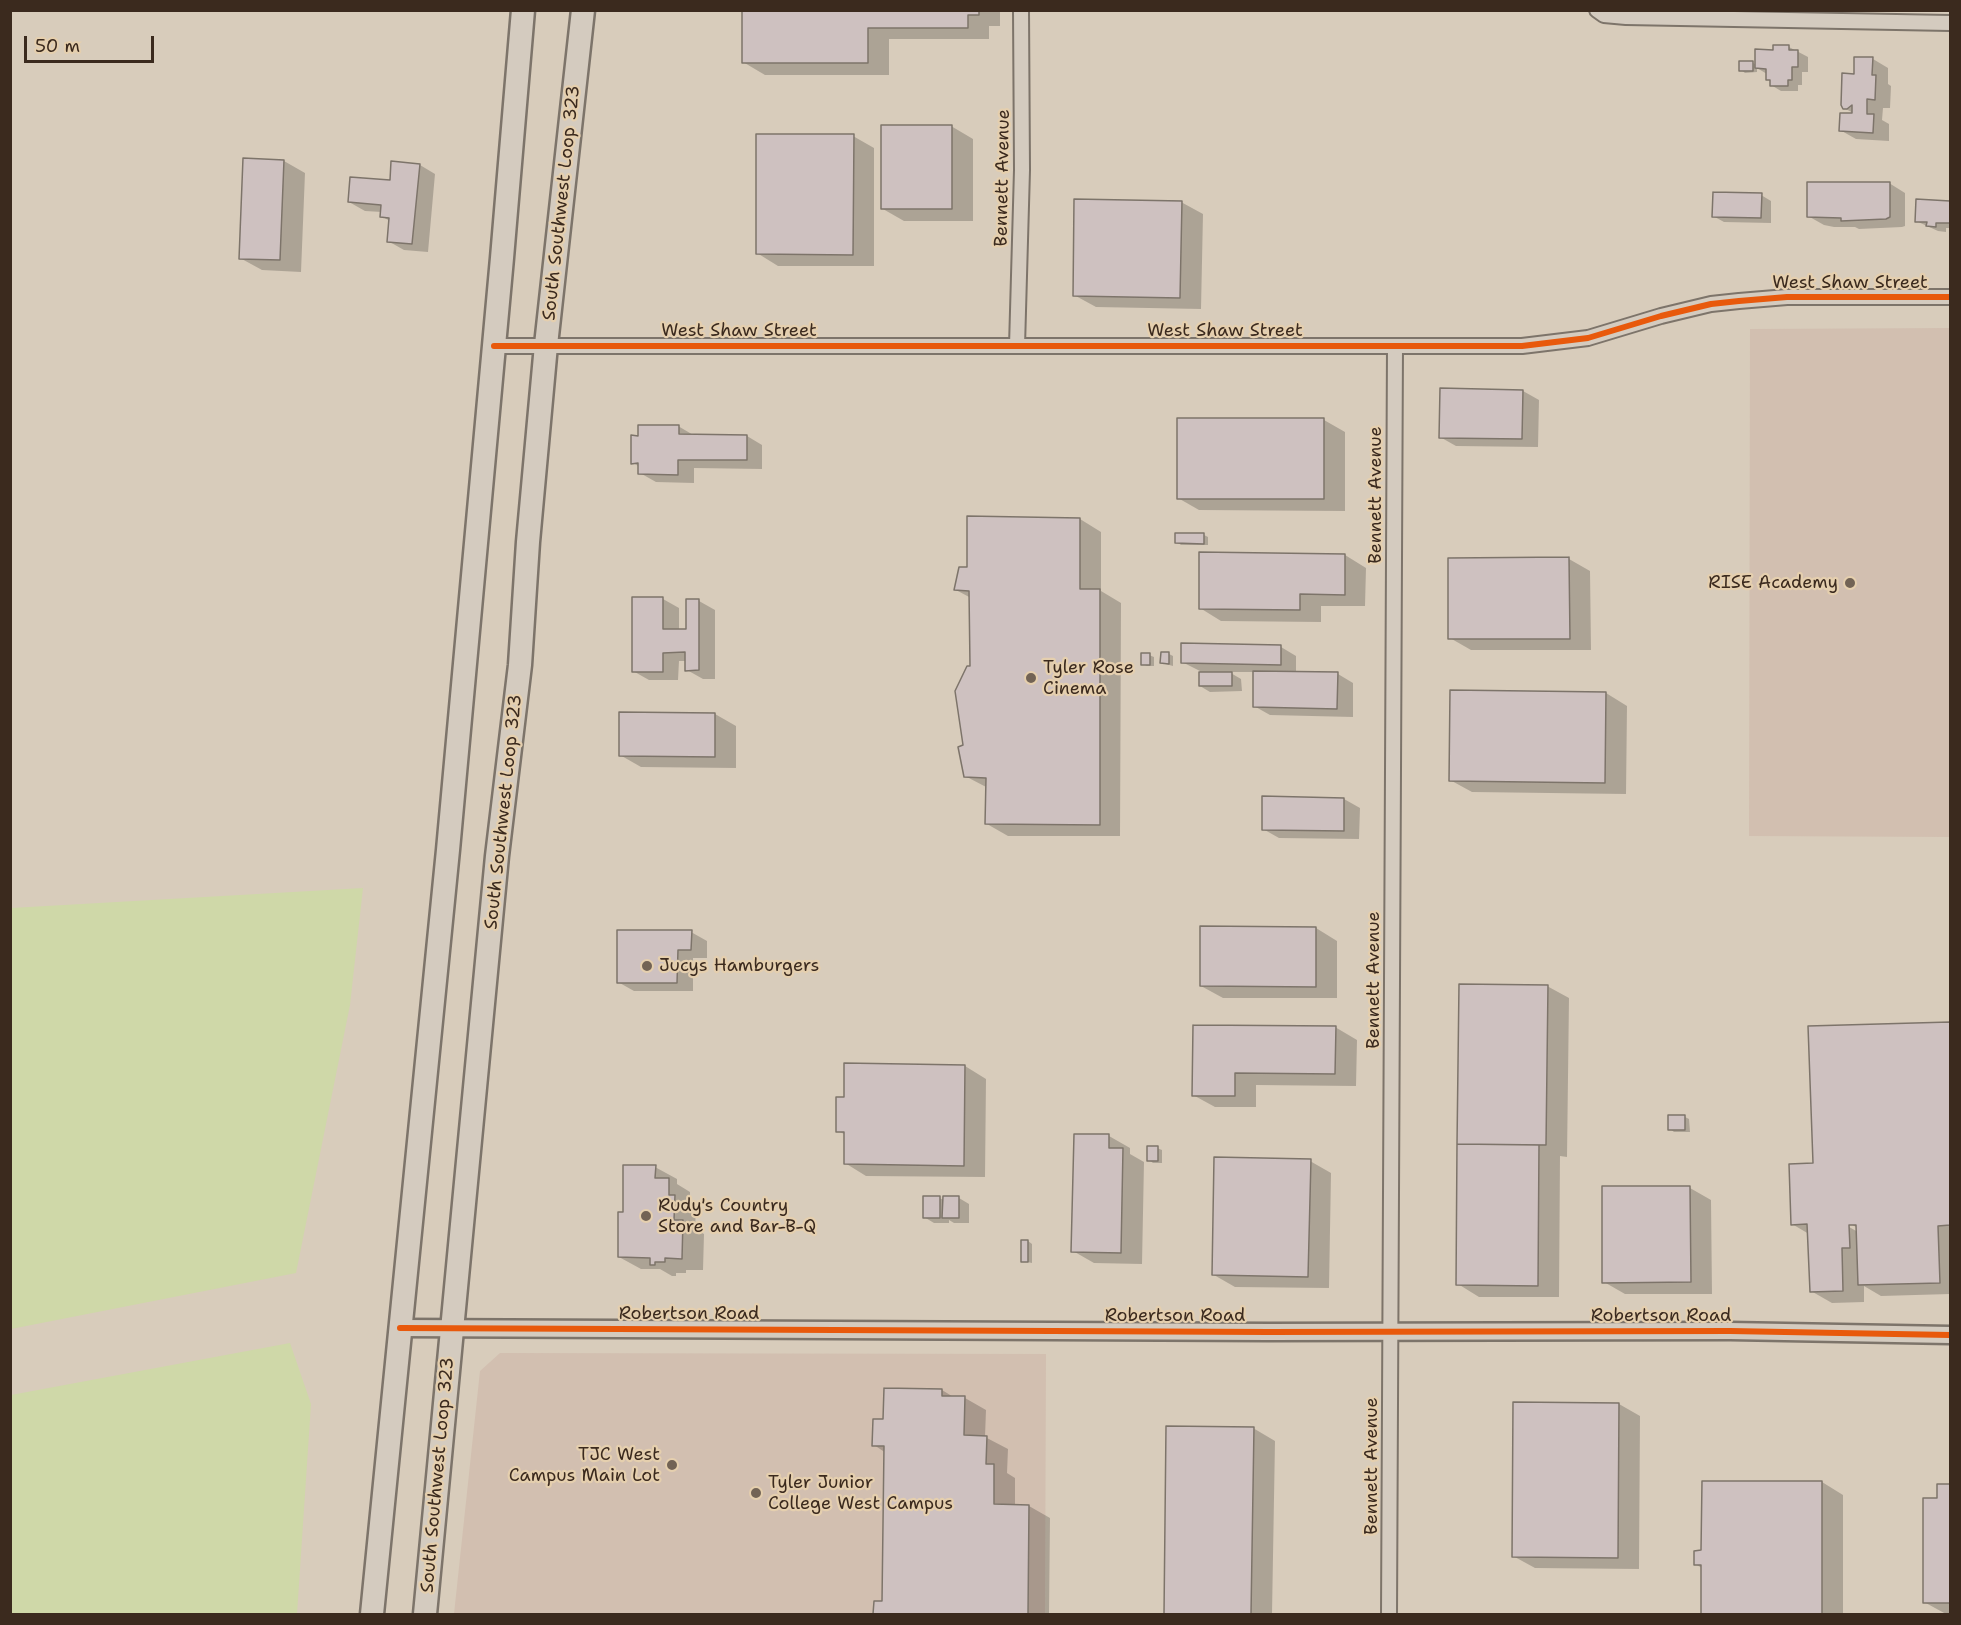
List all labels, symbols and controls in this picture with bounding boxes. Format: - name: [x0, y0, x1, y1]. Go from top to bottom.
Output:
- scale bar: [27, 24, 158, 62]
- text: 50 m: [35, 34, 80, 58]
- street label: South Southwest Loop 323: [539, 84, 585, 322]
- street label: Bennett Avenue: [991, 109, 1015, 247]
- street label: West Shaw Street: [1772, 272, 1928, 294]
- street label: West Shaw Street: [661, 320, 817, 342]
- street label: West Shaw Street: [1147, 320, 1303, 342]
- street label: Bennett Avenue: [1365, 426, 1387, 564]
- place label: RISE Academy: [1708, 572, 1838, 594]
- marker: RISE Academy: [1843, 576, 1857, 590]
- place label: Tyler Rose Cinema: [1043, 657, 1134, 700]
- marker: Tyler Rose Cinema: [1024, 671, 1038, 685]
- street label: South Southwest Loop 323: [481, 693, 527, 931]
- street label: Bennett Avenue: [1363, 911, 1385, 1049]
- place label: Jucys Hamburgers: [659, 955, 819, 977]
- marker: Jucys Hamburgers: [640, 959, 654, 973]
- place label: Rudy's Country Store and Bar-B-Q: [658, 1195, 816, 1238]
- marker: Rudy's Country Store and Bar-B-Q: [639, 1209, 653, 1223]
- street label: Robertson Road: [619, 1303, 759, 1325]
- street label: Robertson Road: [1105, 1305, 1245, 1327]
- street label: Robertson Road: [1591, 1305, 1731, 1327]
- street label: South Southwest Loop 323: [417, 1356, 459, 1594]
- street label: Bennett Avenue: [1361, 1397, 1383, 1535]
- place label: TJC West Campus Main Lot: [509, 1444, 660, 1486]
- marker: TJC West Campus Main Lot: [665, 1458, 679, 1472]
- place label: Tyler Junior College West Campus: [768, 1472, 953, 1514]
- marker: Tyler Junior College West Campus: [749, 1486, 763, 1500]

